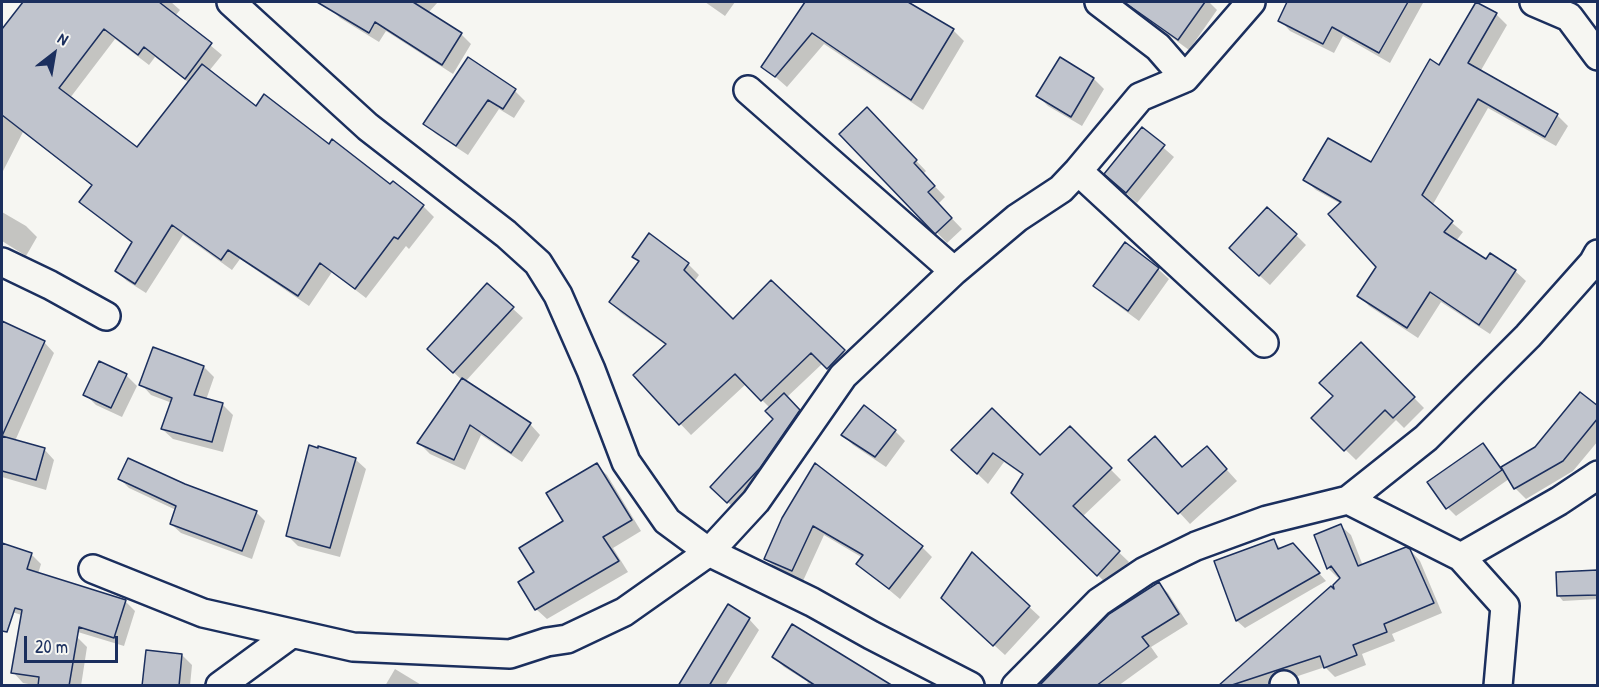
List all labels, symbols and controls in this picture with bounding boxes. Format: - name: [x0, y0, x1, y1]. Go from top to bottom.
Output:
- north arrow: [24, 24, 84, 84]
- text: N: [54, 27, 73, 50]
- scale bar: [27, 624, 122, 662]
- text: 20 m: [35, 634, 68, 659]

